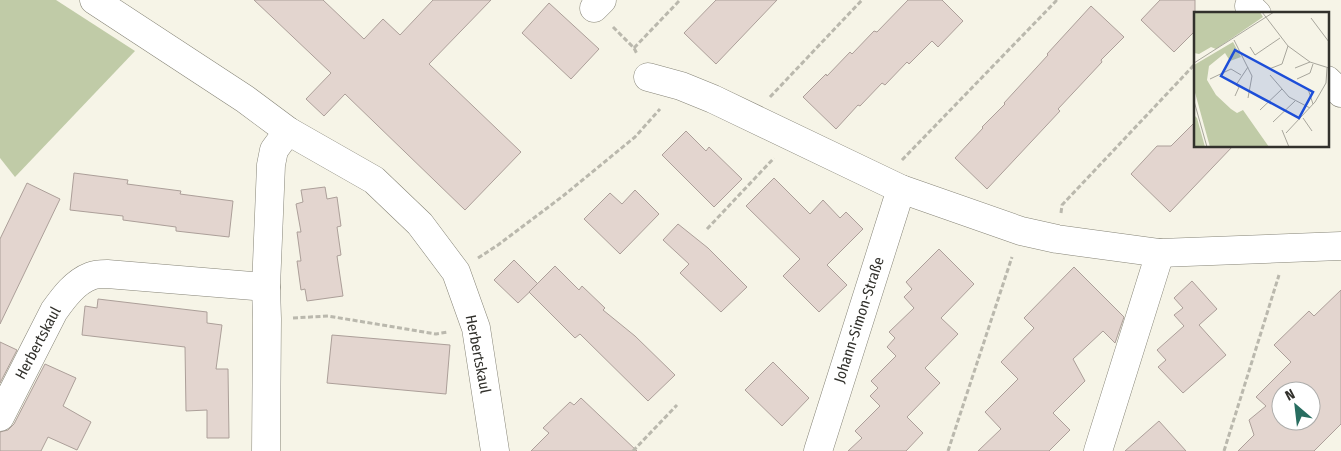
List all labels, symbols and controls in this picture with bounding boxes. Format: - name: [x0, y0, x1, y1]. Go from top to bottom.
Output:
- inset map: [1194, 12, 1328, 148]
- street label: Johann-Simon-Straße: [830, 255, 888, 385]
- street label: Herbertskaul: [11, 304, 65, 382]
- street label: Herbertskaul: [462, 313, 494, 395]
- north arrow: [1271, 381, 1321, 431]
- text: N: [1282, 385, 1298, 404]

